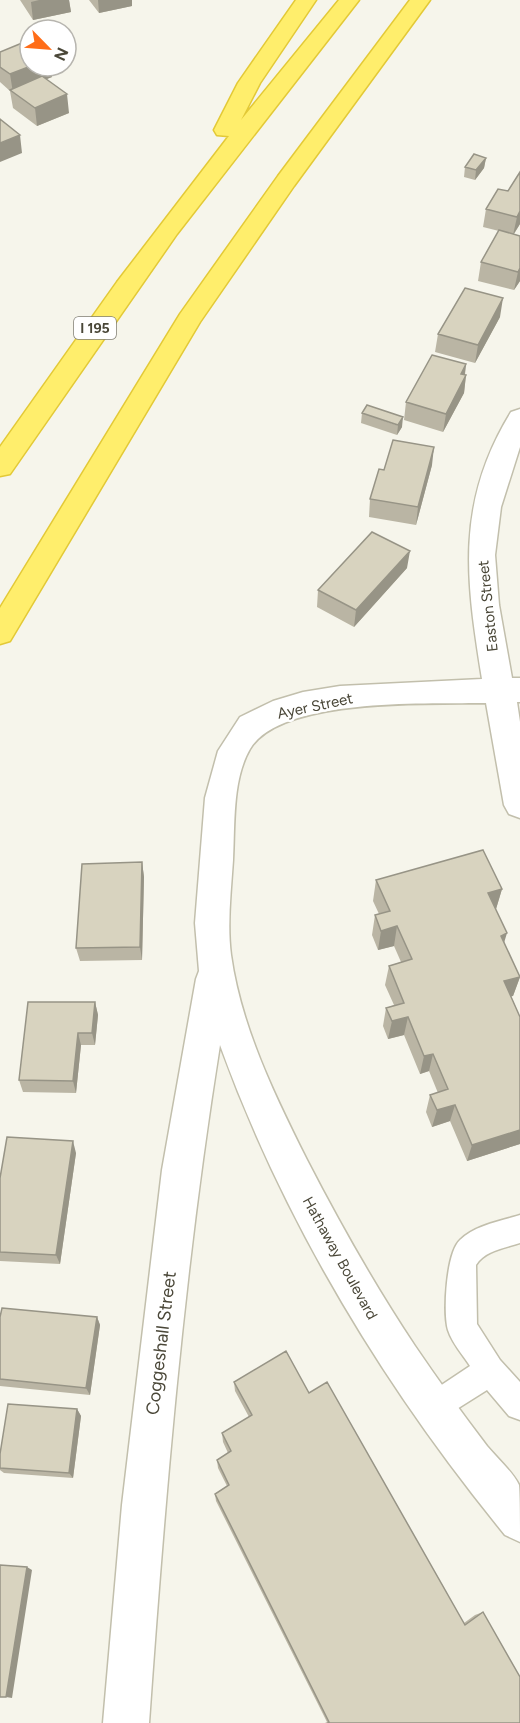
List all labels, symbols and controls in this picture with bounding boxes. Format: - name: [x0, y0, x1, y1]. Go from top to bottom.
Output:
- north arrow: [18, 18, 78, 78]
- text: N: [50, 45, 72, 64]
- road number: I 195: [74, 317, 116, 339]
- street label: Easton Street: [474, 559, 502, 653]
- street label: Ayer Street: [276, 689, 355, 723]
- street label: Hathaway Boulevard: [299, 1193, 381, 1323]
- street label: Coggeshall Street: [141, 1270, 181, 1416]

